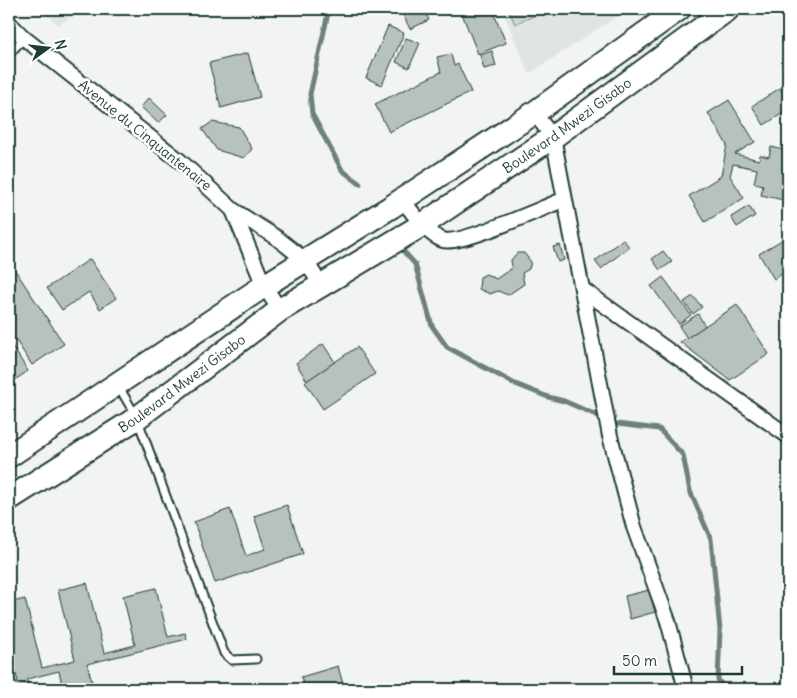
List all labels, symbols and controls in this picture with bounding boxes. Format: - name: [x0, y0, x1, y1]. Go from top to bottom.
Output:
- north arrow: [22, 22, 72, 72]
- text: N: [51, 38, 71, 52]
- street label: Boulevard Mwezi Gisabo: [499, 74, 635, 177]
- street label: Avenue du Cinquantenaire: [75, 76, 215, 194]
- street label: Boulevard Mwezi Gisabo: [115, 330, 249, 437]
- scale bar: [614, 643, 742, 675]
- text: 50 m: [622, 651, 657, 670]

